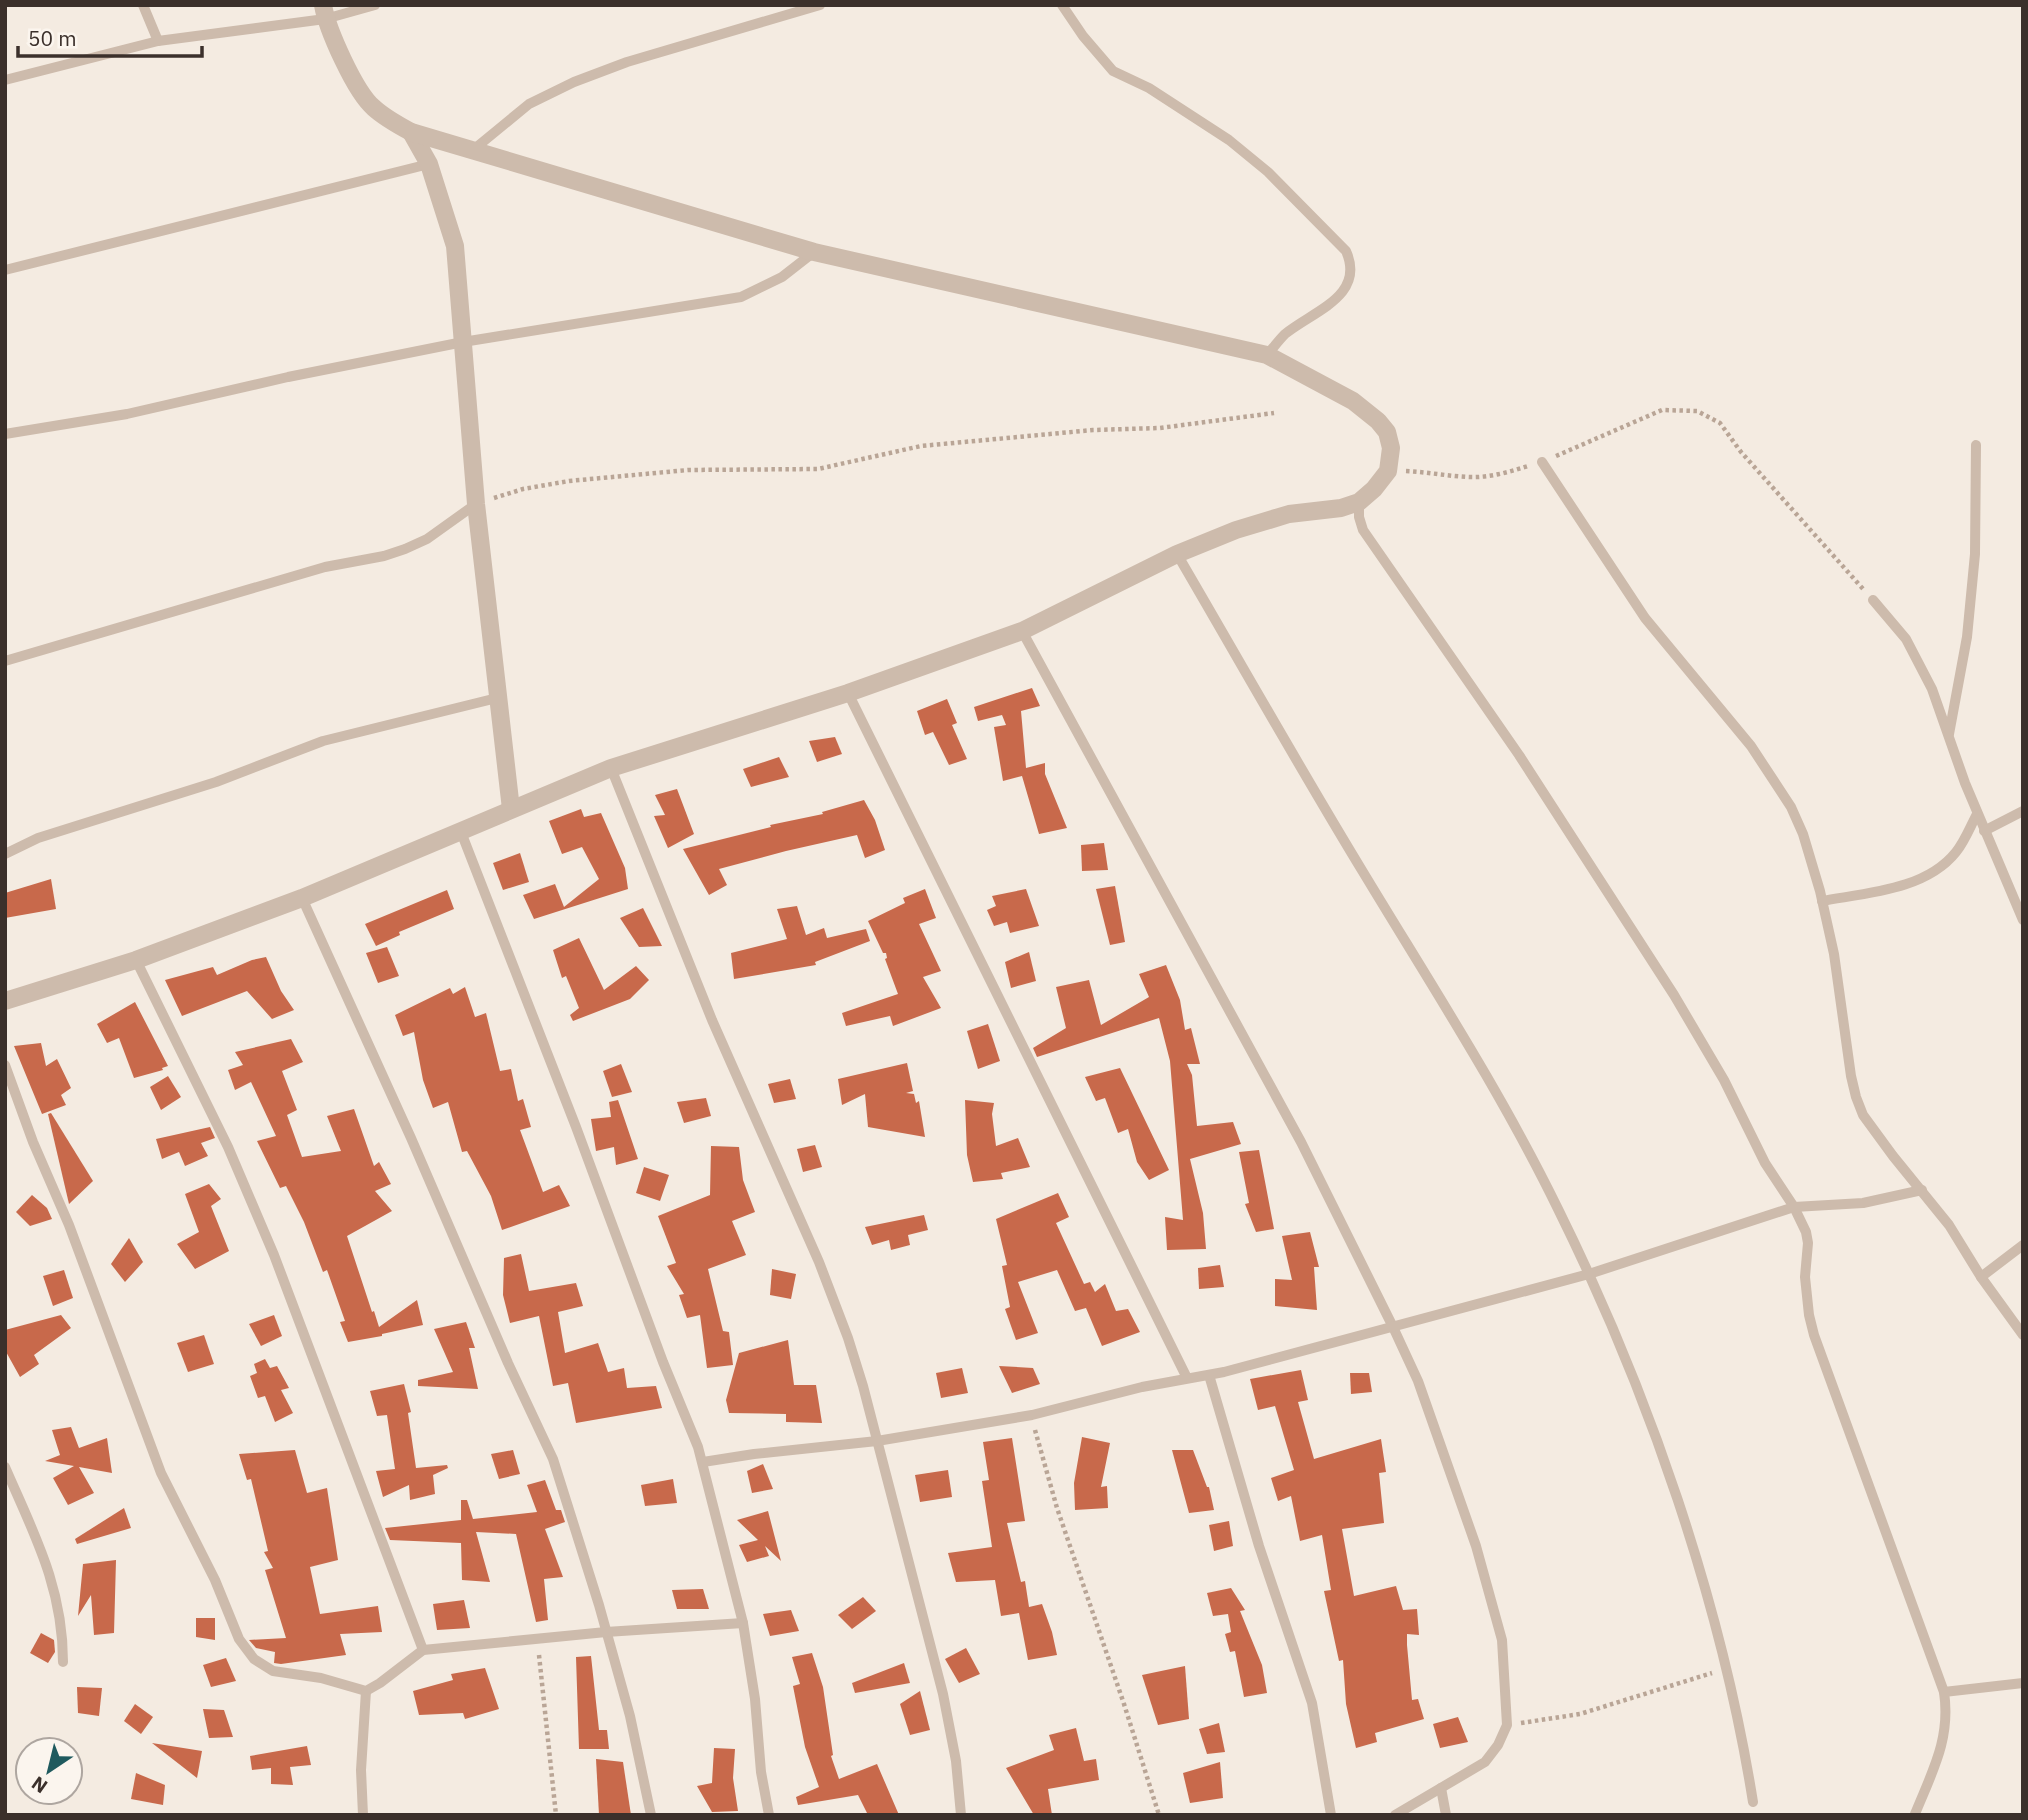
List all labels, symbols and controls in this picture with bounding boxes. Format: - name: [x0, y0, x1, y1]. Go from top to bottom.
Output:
- scale bar: [18, 14, 201, 58]
- text: 50 m: [28, 24, 77, 52]
- north arrow: [14, 1736, 84, 1806]
- text: N: [27, 1771, 52, 1799]

